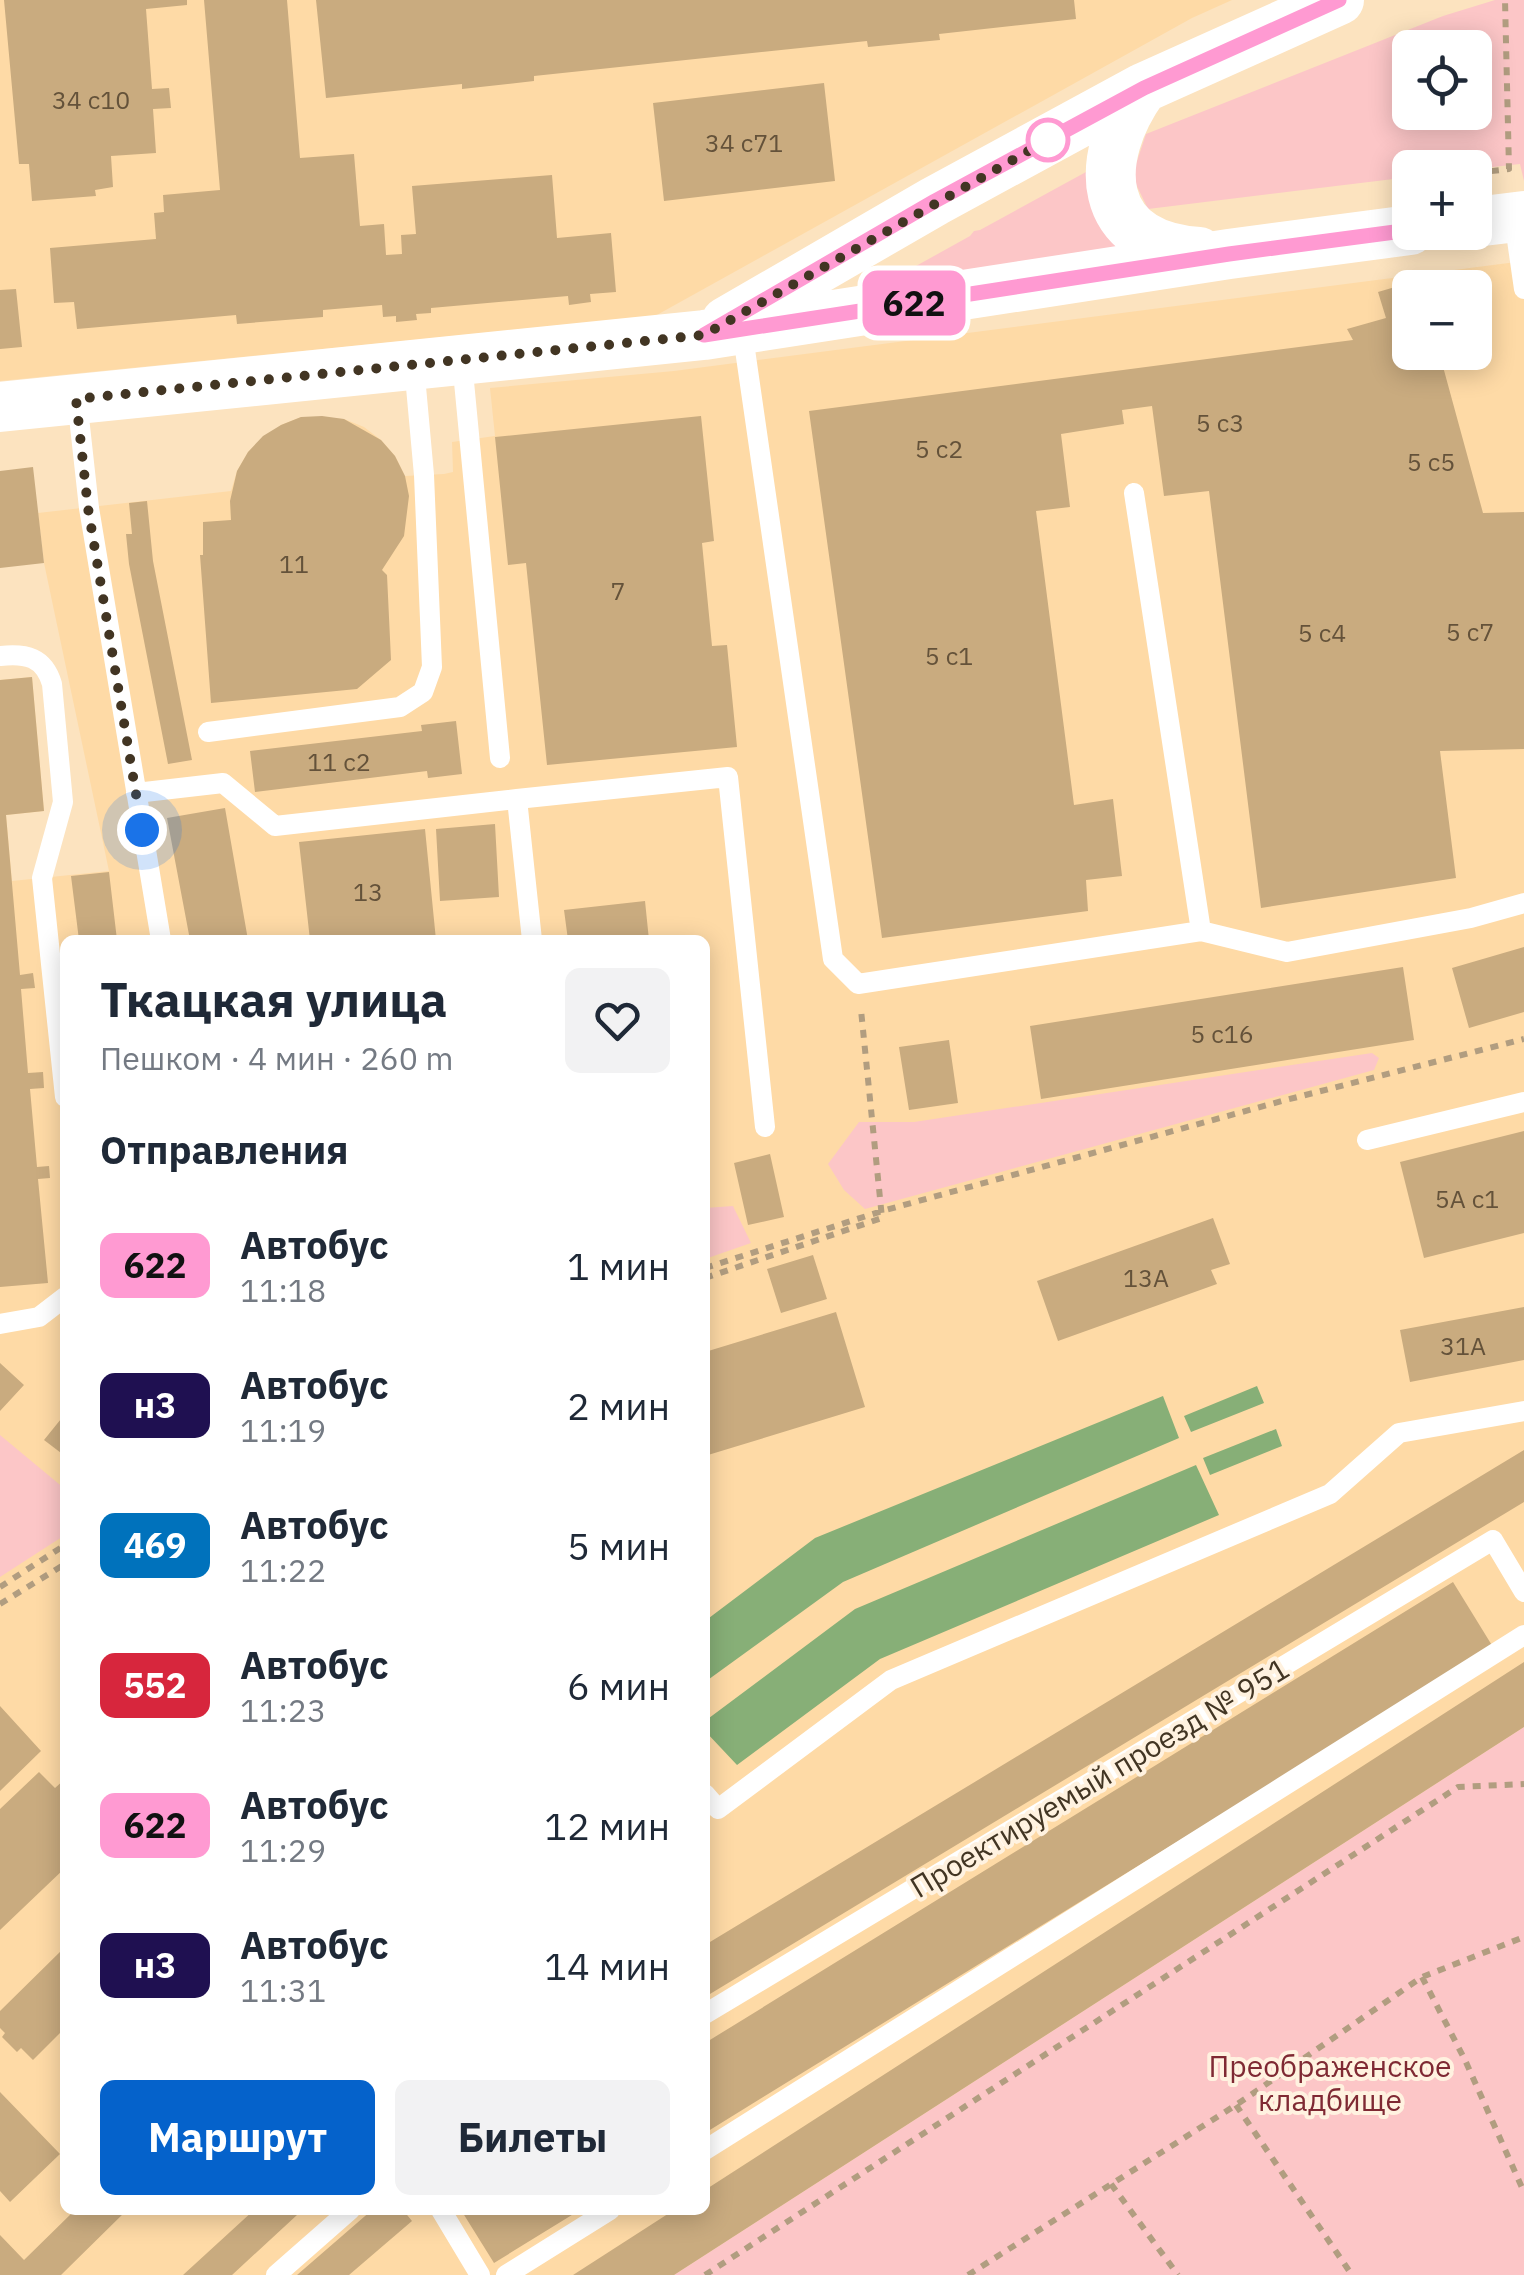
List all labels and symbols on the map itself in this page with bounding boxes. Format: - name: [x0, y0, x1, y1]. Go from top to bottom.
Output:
- house number: 34 с10: [52, 83, 130, 116]
- unlabelled marker: [1027, 119, 1069, 161]
- house number: 34 с71: [705, 126, 783, 159]
- line badge: 622: [856, 270, 972, 336]
- house number: 5 с3: [1196, 406, 1244, 439]
- house number: 5 с2: [915, 432, 963, 465]
- house number: 5 с5: [1407, 445, 1455, 478]
- house number: 11: [279, 547, 309, 580]
- house number: 7: [610, 574, 626, 607]
- house number: 5 с7: [1446, 615, 1494, 648]
- house number: 5 с4: [1298, 616, 1346, 649]
- house number: 5 с1: [925, 639, 973, 672]
- house number: 11 с2: [307, 745, 371, 778]
- your location: [117, 805, 167, 855]
- house number: 13: [353, 875, 383, 908]
- house number: 5 с16: [1190, 1017, 1254, 1050]
- house number: 5А с1: [1435, 1182, 1499, 1215]
- house number: 13А: [1123, 1261, 1169, 1294]
- house number: 31А: [1440, 1329, 1486, 1362]
- street label: Проектируемый проезд № 951: [902, 1648, 1296, 1906]
- park label: Преображенское кладбище: [1208, 2046, 1452, 2119]

